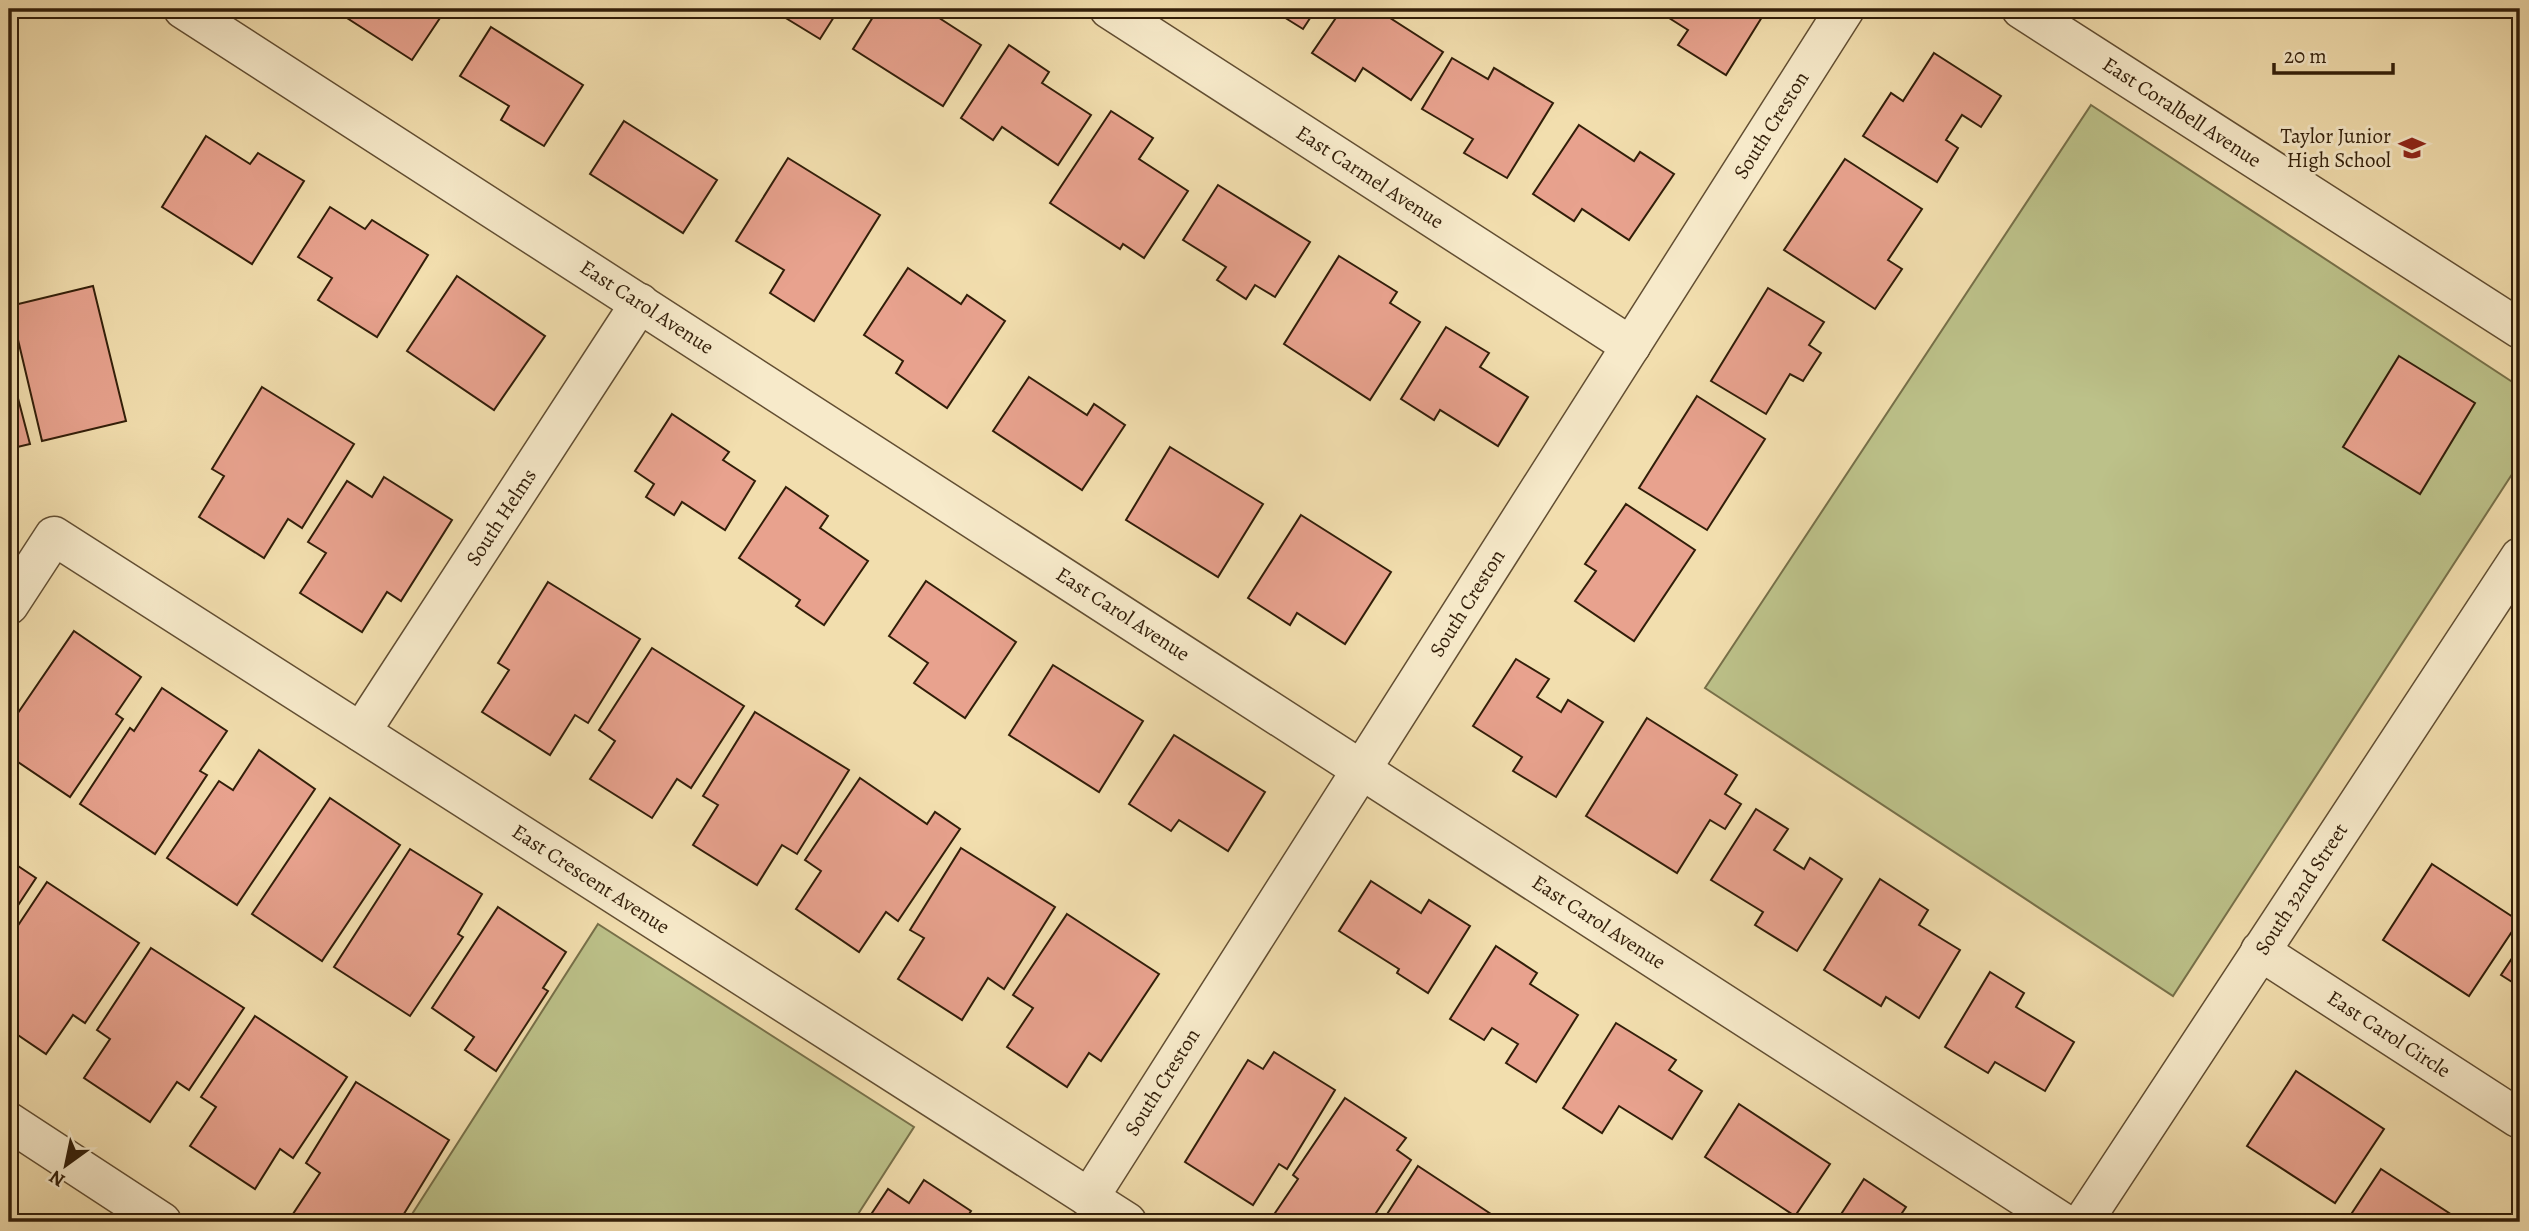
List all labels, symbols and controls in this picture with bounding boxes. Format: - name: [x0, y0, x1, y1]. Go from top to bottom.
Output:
- scale bar: [2274, 32, 2392, 76]
- text: 20 m: [2284, 42, 2327, 70]
- street label: East Coralbell Avenue: [2097, 50, 2267, 174]
- street label: South Creston: [1727, 66, 1815, 184]
- street label: East Carmel Avenue: [1291, 119, 1449, 235]
- place label: Taylor Junior High School: [2281, 122, 2391, 174]
- school or university icon: Taylor Junior High School: [2397, 133, 2427, 163]
- street label: East Carol Avenue: [575, 253, 719, 361]
- street label: South Helms: [459, 463, 543, 571]
- street label: South Creston: [1423, 544, 1511, 662]
- street label: East Carol Avenue: [1051, 560, 1195, 668]
- street label: East Crescent Avenue: [507, 817, 675, 941]
- street label: South 32nd Street: [2248, 818, 2354, 960]
- street label: East Carol Avenue: [1527, 868, 1671, 976]
- street label: East Carol Circle: [2322, 984, 2456, 1084]
- street label: South Creston: [1118, 1023, 1206, 1141]
- north arrow: [32, 1130, 102, 1200]
- text: N: [44, 1164, 70, 1193]

